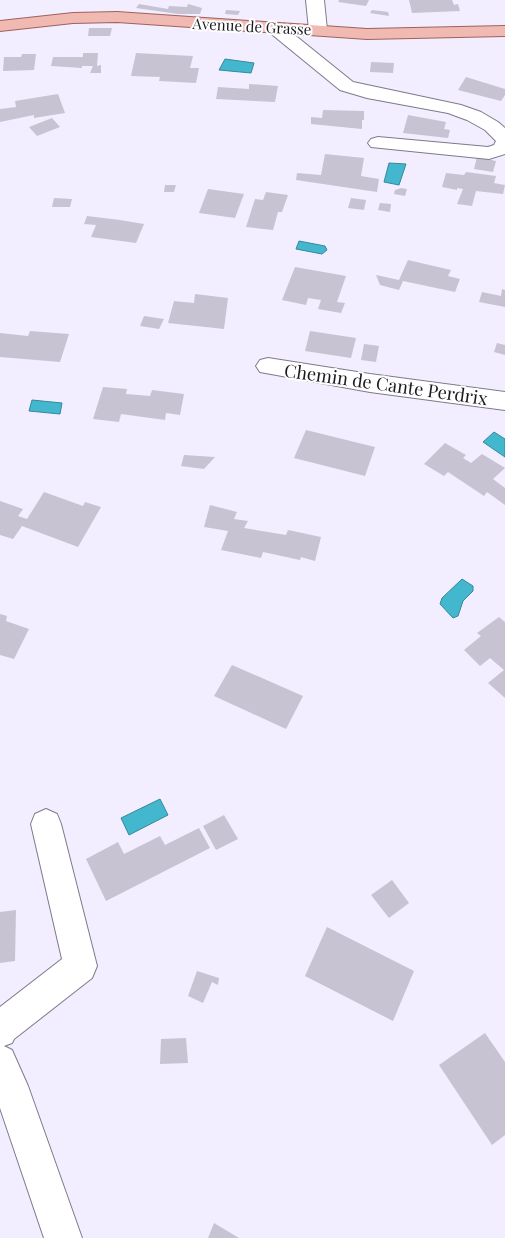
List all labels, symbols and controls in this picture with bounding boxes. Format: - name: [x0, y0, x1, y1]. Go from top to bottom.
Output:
- street label: Avenue de Grasse: [191, 13, 312, 39]
- street label: Chemin de Cante Perdrix: [283, 358, 490, 410]

